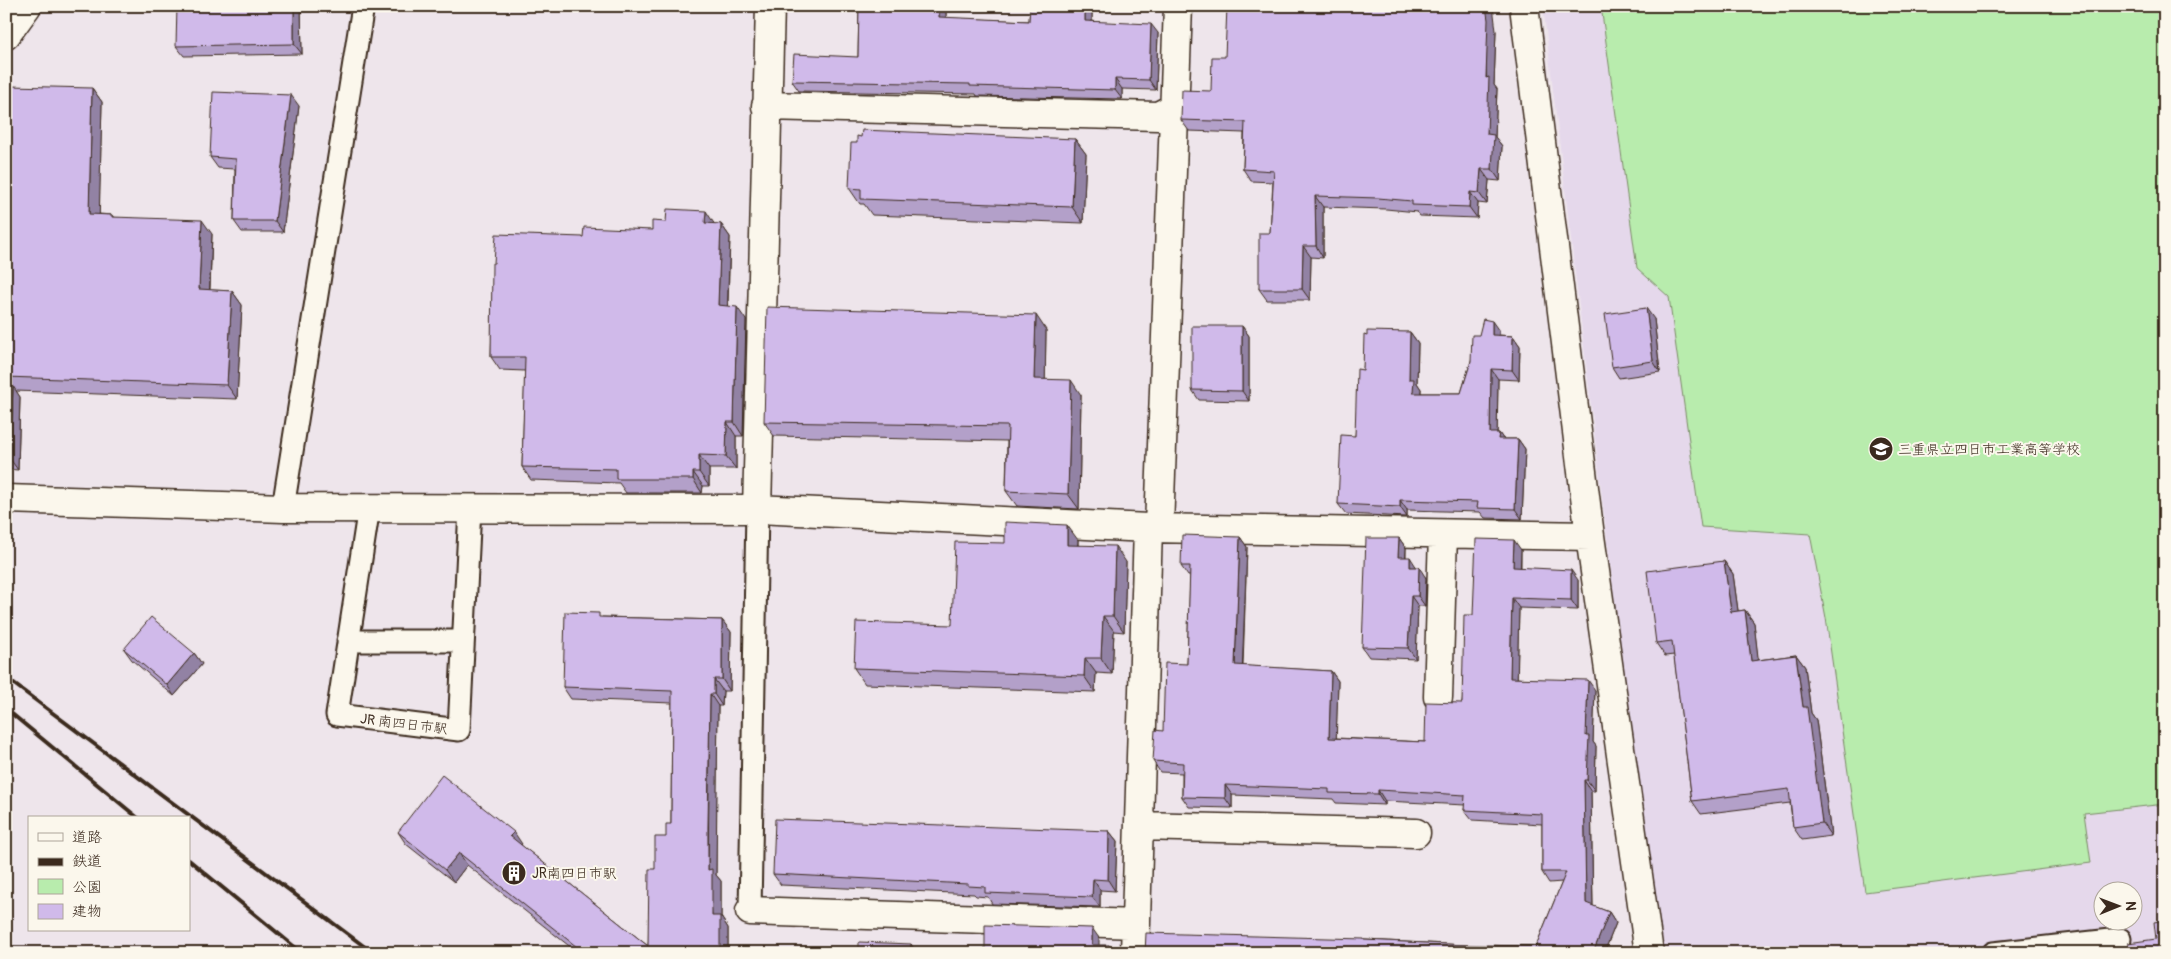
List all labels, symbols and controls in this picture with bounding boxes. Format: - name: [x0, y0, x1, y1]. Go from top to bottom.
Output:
- school or university icon: 三重県立四日市工業高等学校: [1868, 436, 1894, 462]
- place label: 三重県立四日市工業高等学校: [1898, 441, 2080, 458]
- street label: JR 南四日市駅: [359, 710, 449, 738]
- legend: [28, 816, 190, 932]
- text: 道路: [72, 828, 102, 847]
- text: 鉄道: [72, 852, 102, 871]
- building icon: JR南四日市駅: [501, 860, 527, 886]
- place label: JR南四日市駅: [532, 865, 617, 882]
- text: 公園: [72, 878, 102, 897]
- north arrow: [2094, 882, 2144, 932]
- text: N: [2122, 901, 2139, 911]
- text: 建物: [72, 902, 102, 921]

